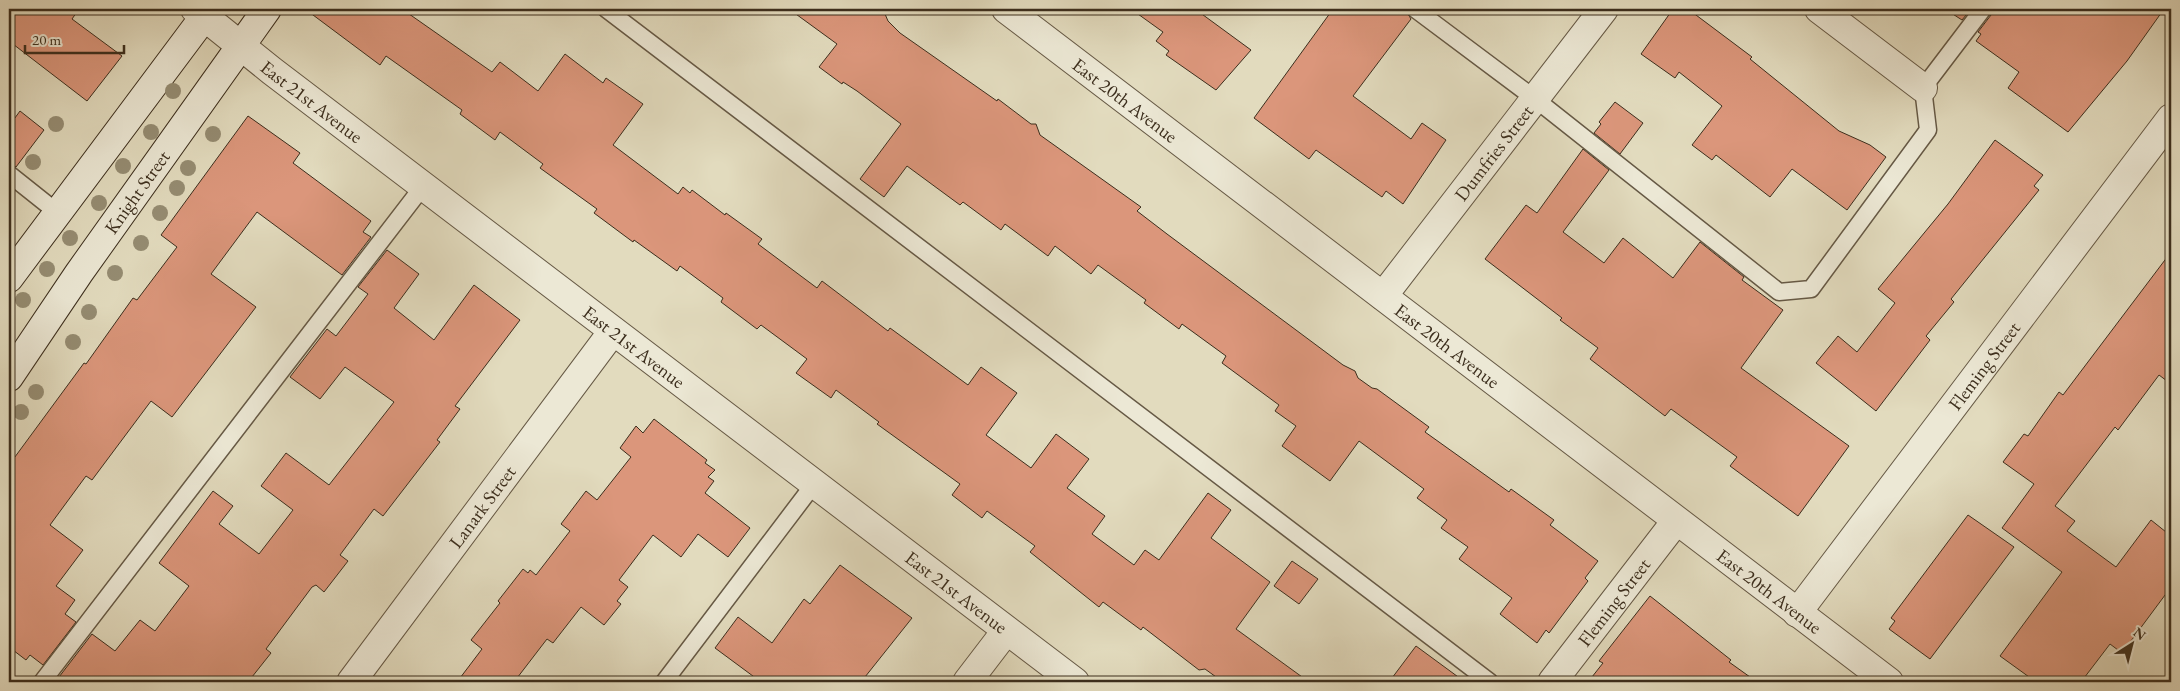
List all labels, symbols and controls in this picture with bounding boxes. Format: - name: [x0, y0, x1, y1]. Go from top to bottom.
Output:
- scale bar: [25, 22, 124, 54]
- text: 20 m: [32, 30, 61, 49]
- street label: East 20th Avenue: [1067, 52, 1183, 149]
- street label: East 21st Avenue: [255, 55, 368, 149]
- street label: Dumfries Street: [1449, 100, 1539, 206]
- street label: Knight Street: [99, 145, 176, 239]
- street label: East 20th Avenue: [1389, 298, 1505, 394]
- street label: East 21st Avenue: [578, 300, 690, 394]
- street label: Fleming Street: [1943, 316, 2026, 415]
- street label: Lanark Street: [443, 460, 522, 553]
- street label: East 20th Avenue: [1711, 543, 1827, 640]
- street label: East 21st Avenue: [900, 545, 1013, 639]
- street label: Fleming Street: [1572, 553, 1656, 652]
- north arrow: [2108, 618, 2158, 668]
- text: N: [2130, 623, 2150, 644]

